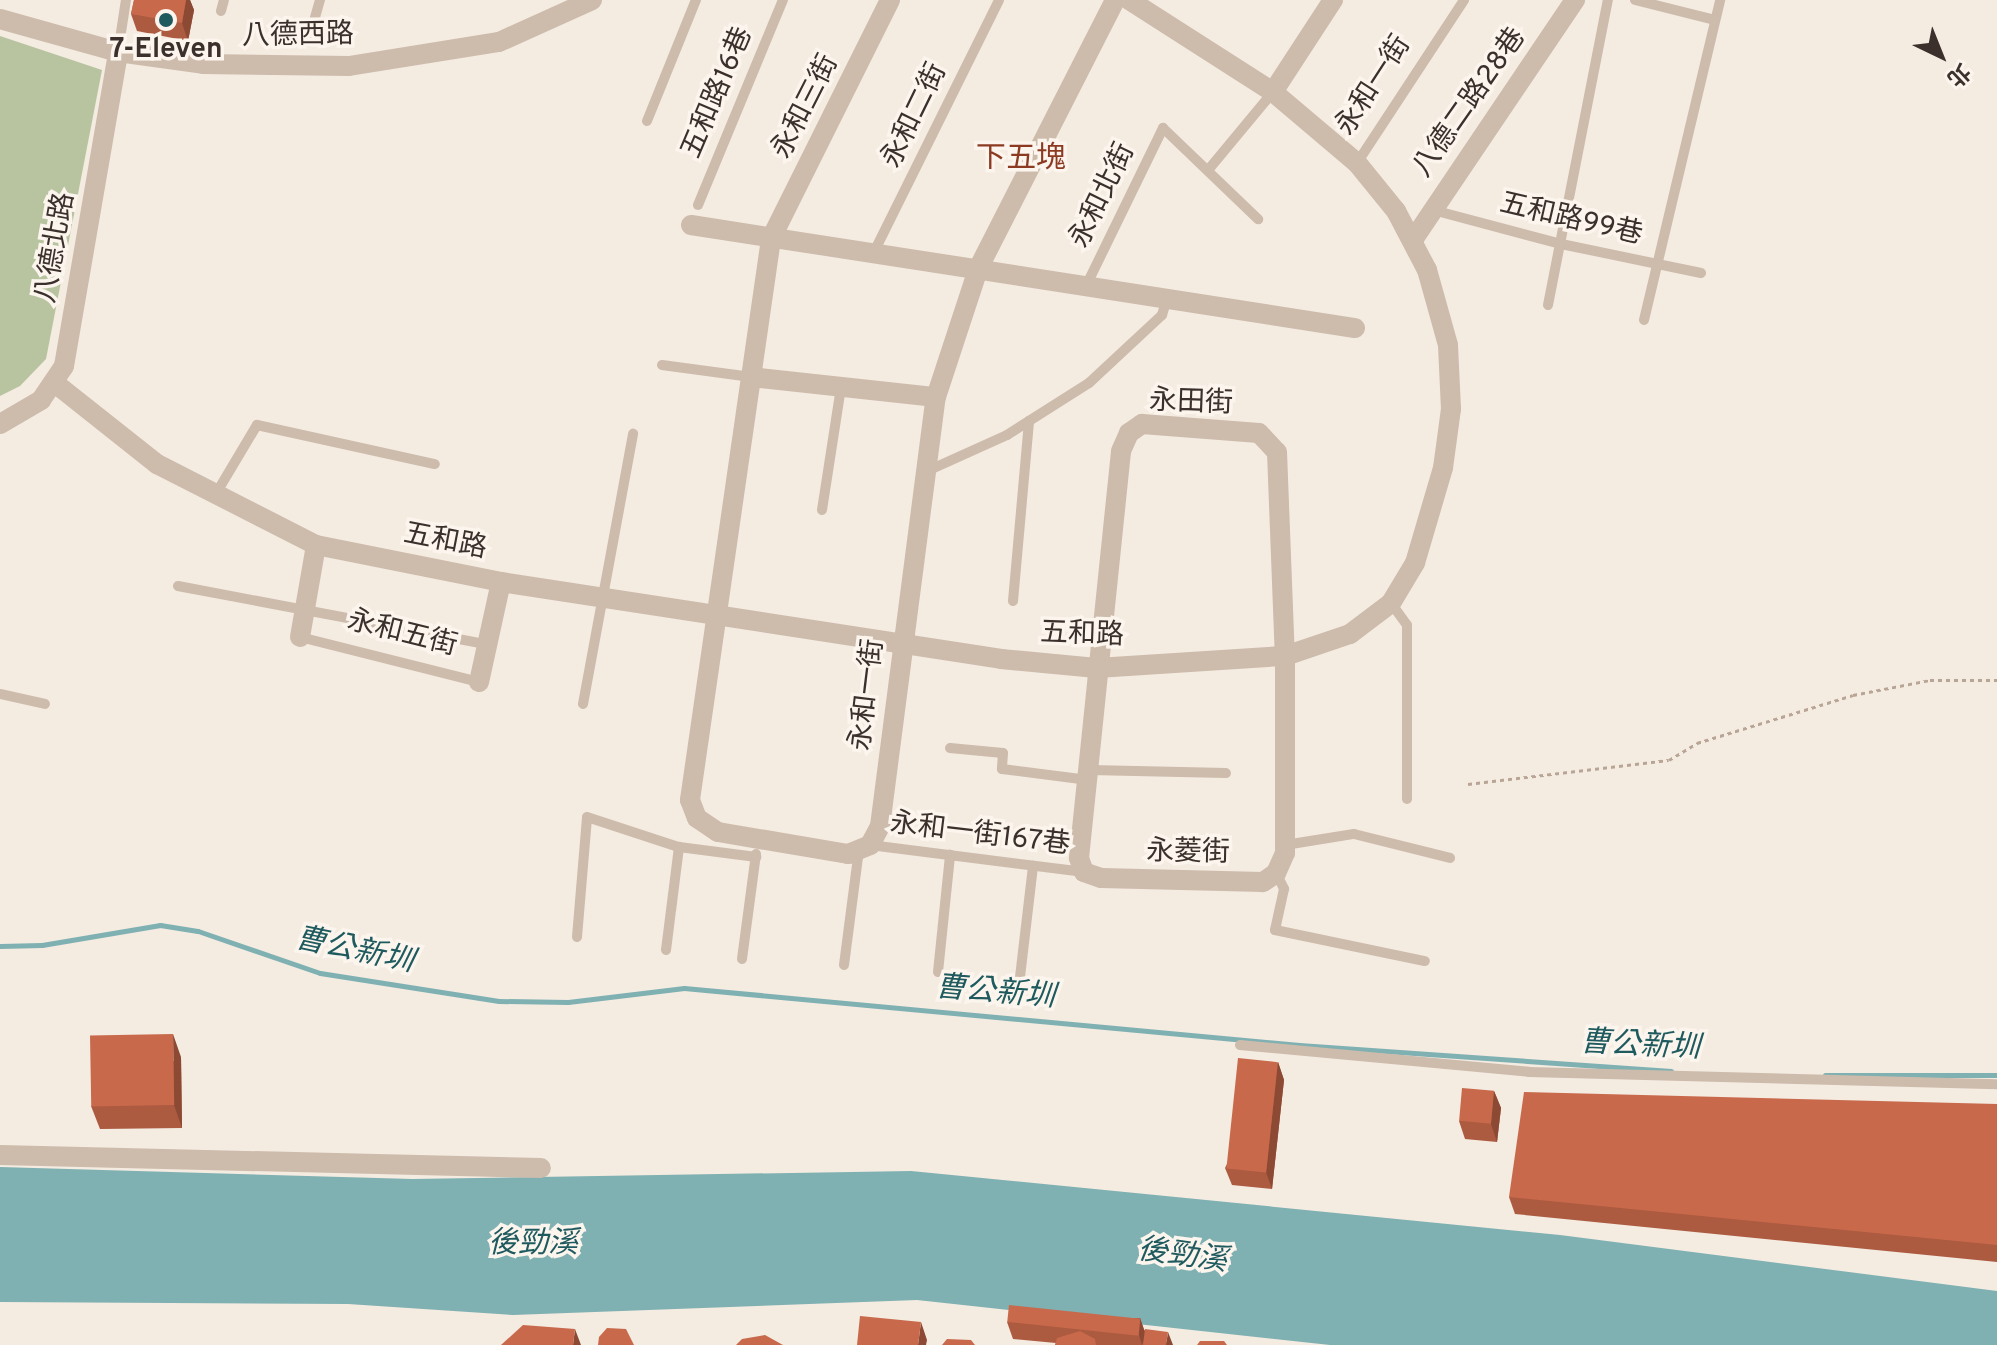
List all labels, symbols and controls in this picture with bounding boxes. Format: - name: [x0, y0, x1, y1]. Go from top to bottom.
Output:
- marker: 7-Eleven: [157, 11, 175, 29]
- north arrow: [1901, 16, 1981, 96]
- street label: 八德西路: [242, 18, 354, 54]
- street label: 五和路16巷: [675, 22, 761, 164]
- street label: 八德二路28巷: [1406, 22, 1534, 184]
- street label: 永和一街: [1329, 30, 1419, 142]
- place label: 7-Eleven: [109, 33, 223, 67]
- street label: 永和三街: [766, 49, 846, 165]
- text: 北: [1940, 57, 1975, 91]
- street label: 永和二街: [875, 58, 955, 174]
- street label: 永和北街: [1063, 138, 1143, 254]
- district label: 下五塊: [976, 142, 1066, 178]
- street label: 五和路99巷: [1496, 187, 1646, 253]
- street label: 八德北路: [30, 190, 82, 306]
- street label: 永田街: [1148, 385, 1234, 421]
- street label: 五和路: [401, 517, 489, 567]
- street label: 永和五街: [344, 604, 460, 664]
- street label: 五和路: [1039, 617, 1125, 653]
- street label: 永和一街: [845, 637, 891, 753]
- street label: 永和一街167巷: [888, 807, 1072, 863]
- street label: 永菱街: [1146, 835, 1230, 871]
- water label: 曹公新圳: [292, 922, 416, 982]
- water label: 曹公新圳: [934, 971, 1056, 1017]
- water label: 曹公新圳: [1579, 1026, 1701, 1068]
- water label: 後勁溪: [488, 1227, 578, 1263]
- water label: 後勁溪: [1135, 1233, 1229, 1281]

